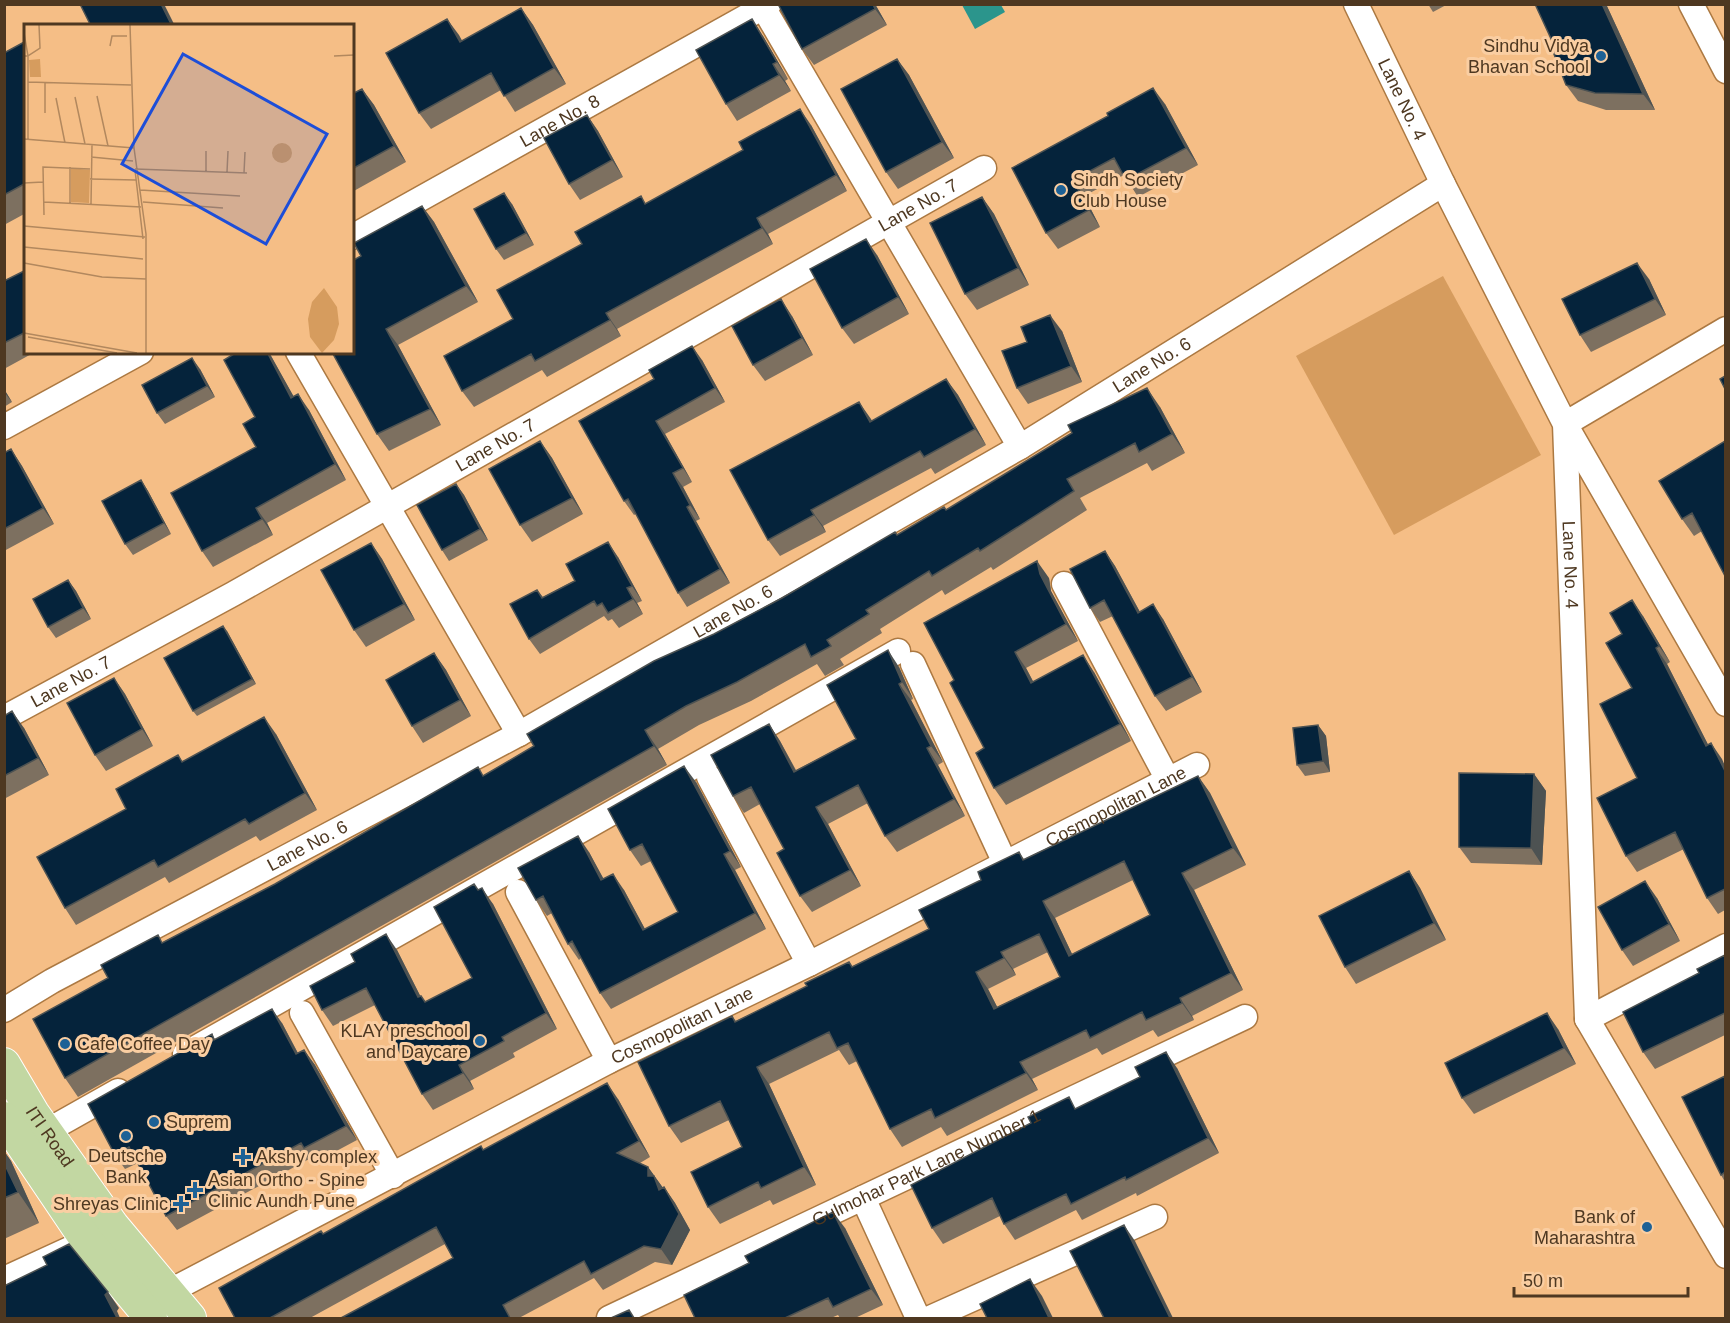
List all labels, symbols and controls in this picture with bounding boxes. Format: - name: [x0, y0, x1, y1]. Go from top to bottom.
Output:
- inset map: [24, 24, 354, 354]
- place label: Sindhu Vidya Bhavan School: [1468, 36, 1590, 77]
- marker: Sindhu Vidya Bhavan School: [1594, 49, 1608, 63]
- street label: Lane No. 4: [1374, 55, 1430, 143]
- street label: Lane No. 8: [516, 91, 603, 151]
- place label: Sindh Society Club House: [1073, 170, 1183, 211]
- street label: Lane No. 7: [875, 175, 961, 236]
- marker: Sindh Society Club House: [1054, 183, 1068, 197]
- street label: Lane No. 6: [1109, 333, 1195, 397]
- street label: Lane No. 7: [452, 415, 539, 476]
- street label: Lane No. 4: [1559, 520, 1582, 609]
- street label: Lane No. 6: [690, 581, 776, 642]
- street label: Lane No. 7: [27, 652, 114, 712]
- street label: Cosmopolitan Lane: [1042, 762, 1189, 851]
- street label: Lane No. 6: [264, 816, 351, 875]
- street label: Cosmopolitan Lane: [608, 983, 756, 1068]
- place label: KLAY preschool and Daycare: [341, 1021, 468, 1062]
- place label: Cafe Coffee Day: [77, 1034, 210, 1054]
- marker: KLAY preschool and Daycare: [473, 1034, 487, 1048]
- marker: Cafe Coffee Day: [58, 1037, 72, 1051]
- street label: ITI Road: [22, 1103, 78, 1171]
- street label: Gulmohar Park Lane Number 1: [809, 1105, 1044, 1230]
- place label: Suprem: [166, 1112, 229, 1132]
- marker: Suprem: [147, 1115, 161, 1129]
- marker: Deutsche Bank: [119, 1129, 133, 1143]
- place label: Deutsche Bank: [88, 1146, 164, 1187]
- place label: Akshy complex: [256, 1147, 377, 1167]
- marker: Akshy complex: [234, 1148, 252, 1166]
- place label: Asian Ortho - Spine Clinic Aundh Pune: [208, 1170, 365, 1211]
- marker: Asian Ortho - Spine Clinic Aundh Pune: [186, 1181, 204, 1199]
- place label: Shreyas Clinic: [53, 1194, 168, 1214]
- marker: Shreyas Clinic: [172, 1195, 190, 1213]
- place label: Bank of Maharashtra: [1534, 1207, 1636, 1248]
- marker: Bank of Maharashtra: [1640, 1220, 1654, 1234]
- scale bar: [1514, 1260, 1688, 1298]
- text: 50 m: [1523, 1271, 1563, 1291]

